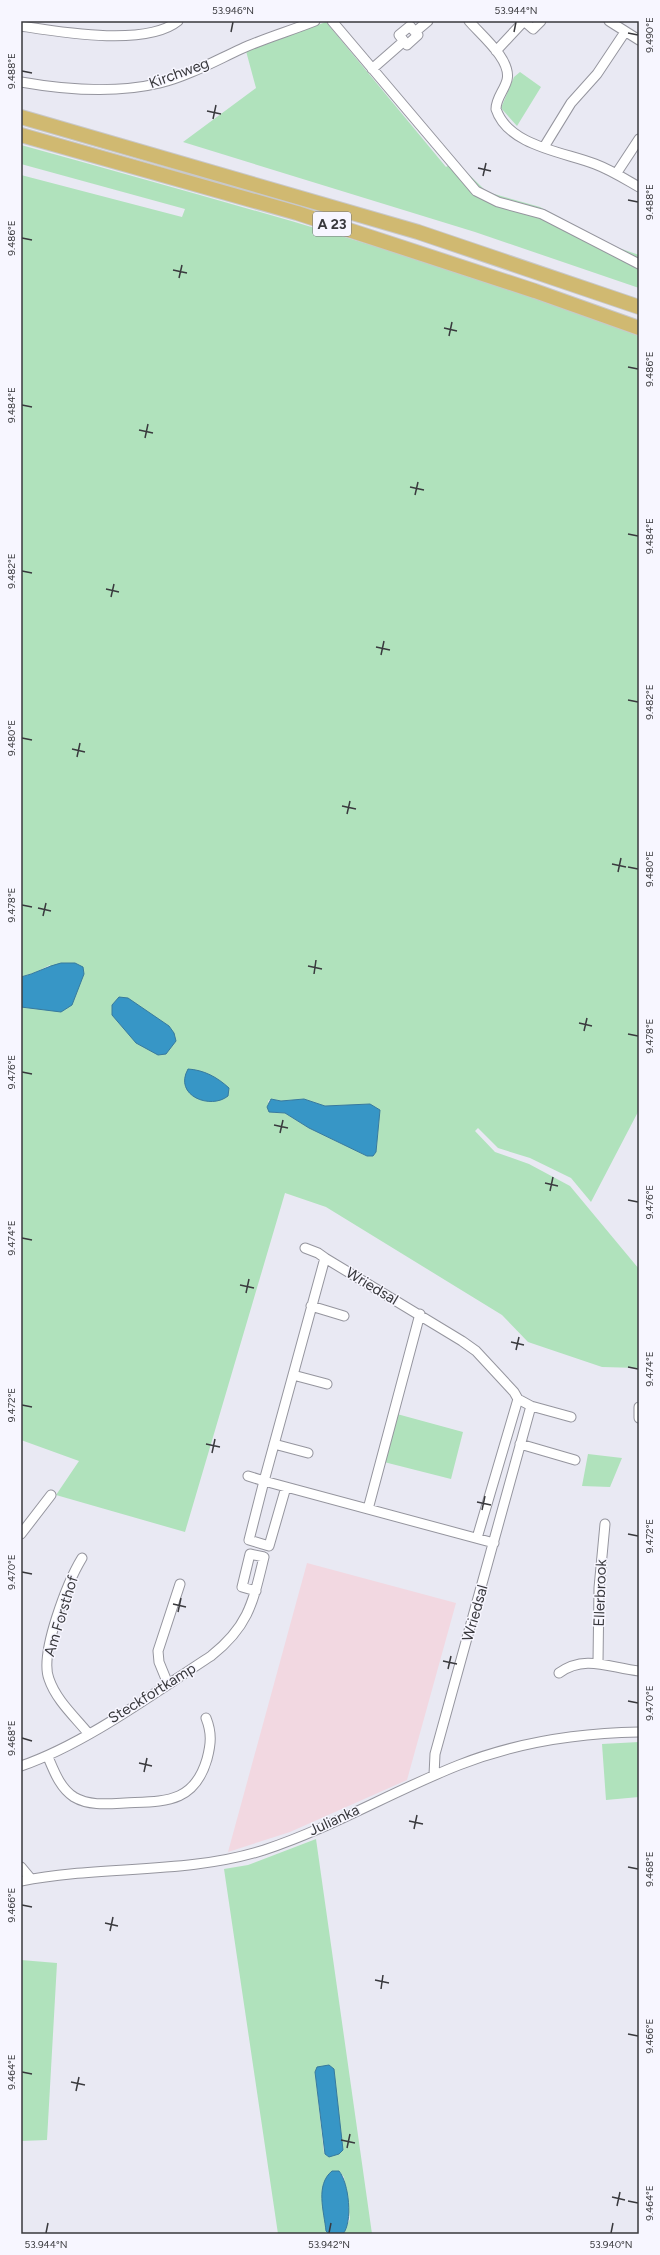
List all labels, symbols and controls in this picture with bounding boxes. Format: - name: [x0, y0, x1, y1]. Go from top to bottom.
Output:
- text: 53.946°N: [212, 4, 254, 17]
- text: 53.944°N: [495, 4, 537, 17]
- text: 9.490°E: [643, 17, 656, 53]
- text: 9.488°E: [5, 53, 18, 89]
- street label: Kirchweg: [146, 54, 212, 92]
- text: 9.488°E: [643, 184, 656, 220]
- road number: A 23: [313, 212, 351, 236]
- text: 9.486°E: [5, 220, 18, 256]
- text: 9.486°E: [643, 351, 656, 387]
- text: 9.484°E: [5, 387, 18, 423]
- text: 9.484°E: [643, 518, 656, 554]
- text: 9.482°E: [5, 553, 18, 589]
- text: 9.482°E: [643, 684, 656, 720]
- text: 9.480°E: [5, 720, 18, 756]
- text: 9.480°E: [643, 851, 656, 887]
- text: 9.478°E: [5, 887, 18, 923]
- text: 9.478°E: [643, 1018, 656, 1054]
- text: 9.476°E: [5, 1055, 18, 1089]
- text: 9.476°E: [643, 1185, 656, 1219]
- text: 9.474°E: [5, 1220, 18, 1256]
- street label: Wriedsal: [343, 1263, 401, 1309]
- text: 9.474°E: [643, 1351, 656, 1387]
- text: 9.472°E: [5, 1388, 18, 1422]
- text: 9.472°E: [643, 1519, 656, 1553]
- text: 9.470°E: [5, 1554, 18, 1590]
- street label: Ellerbrook: [590, 1558, 610, 1627]
- street label: Am Forsthof: [40, 1573, 82, 1659]
- street label: Wriedsal: [458, 1583, 492, 1643]
- street label: Steckfortkamp: [105, 1659, 199, 1727]
- text: 9.470°E: [643, 1685, 656, 1721]
- text: 9.468°E: [5, 1720, 18, 1756]
- street label: Julianka: [306, 1801, 362, 1839]
- text: 9.468°E: [643, 1851, 656, 1887]
- text: 9.466°E: [5, 1887, 18, 1922]
- text: 9.466°E: [643, 2018, 656, 2053]
- text: 9.464°E: [5, 2054, 18, 2090]
- text: 9.464°E: [643, 2185, 656, 2221]
- text: 53.944°N: [25, 2238, 67, 2251]
- text: 53.942°N: [308, 2238, 350, 2251]
- text: 53.940°N: [590, 2238, 632, 2251]

